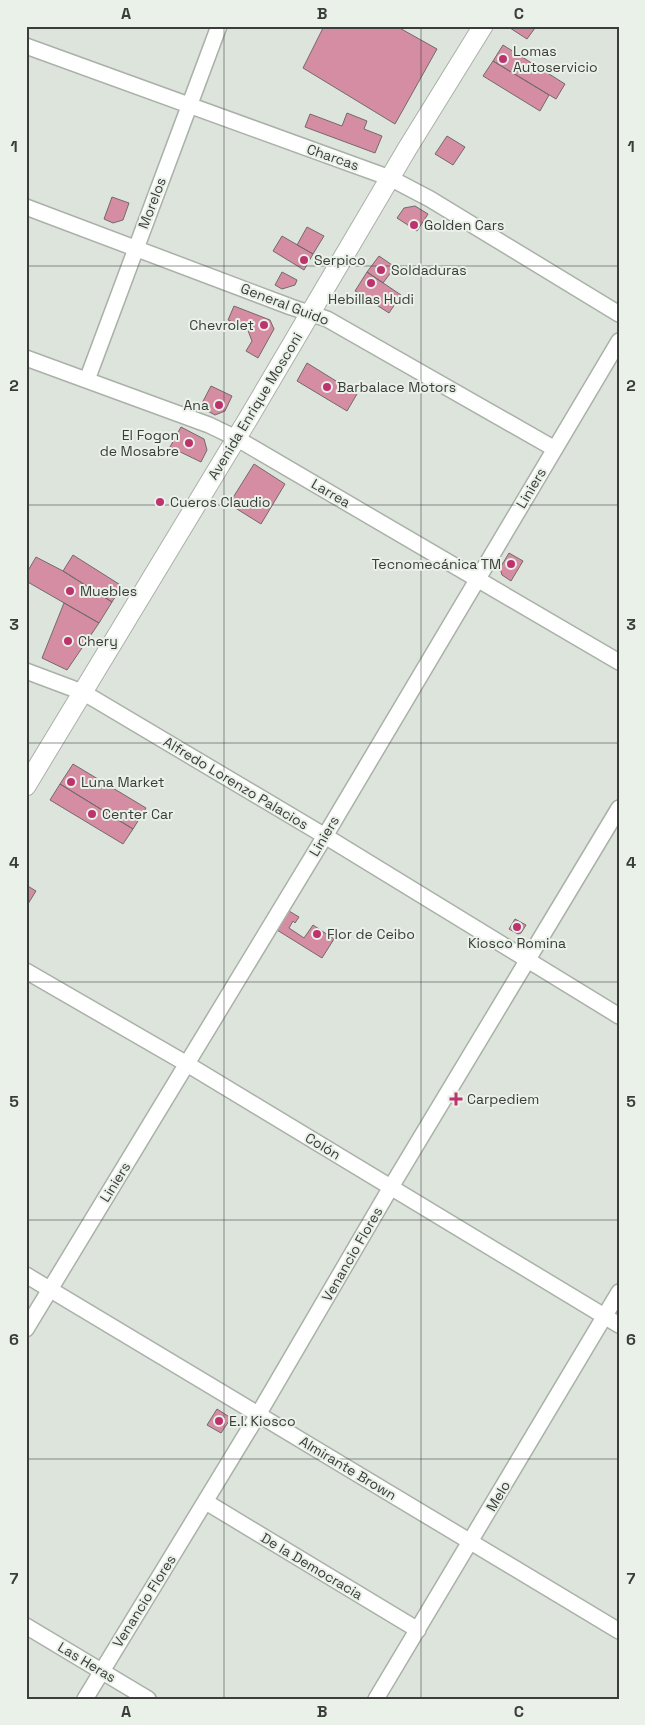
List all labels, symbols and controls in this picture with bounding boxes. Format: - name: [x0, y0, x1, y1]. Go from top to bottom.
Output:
- text: A: [121, 3, 131, 24]
- text: B: [317, 3, 327, 24]
- text: C: [514, 3, 524, 24]
- place label: Lomas Autoservicio: [513, 42, 598, 76]
- marker: Lomas Autoservicio: [497, 53, 509, 65]
- text: 1: [10, 136, 18, 157]
- text: 1: [627, 136, 635, 157]
- street label: Charcas: [304, 140, 362, 174]
- street label: Morelos: [134, 175, 170, 231]
- place label: Golden Cars: [424, 216, 504, 234]
- marker: Golden Cars: [408, 219, 420, 231]
- place label: Serpico: [314, 251, 366, 269]
- marker: Serpico: [298, 254, 310, 266]
- place label: Soldaduras: [391, 261, 467, 279]
- marker: Soldaduras: [375, 264, 387, 276]
- marker: Hebillas Hudi: [365, 277, 377, 289]
- street label: General Guido: [238, 279, 332, 329]
- place label: Hebillas Hudi: [328, 290, 414, 308]
- place label: Chevrolet: [189, 316, 254, 334]
- marker: Chevrolet: [258, 319, 270, 331]
- street label: Avenida Enrique Mosconi: [204, 329, 306, 483]
- text: 2: [9, 375, 19, 396]
- text: 2: [626, 375, 636, 396]
- place label: Barbalace Motors: [337, 378, 456, 396]
- marker: Barbalace Motors: [321, 381, 333, 393]
- place label: Ana: [184, 396, 209, 414]
- marker: Ana: [213, 399, 225, 411]
- place label: El Fogon de Mosabre: [100, 426, 179, 460]
- marker: El Fogon de Mosabre: [183, 437, 195, 449]
- street label: Liniers: [512, 465, 550, 511]
- street label: Larrea: [308, 475, 354, 511]
- place label: Cueros Claudio: [170, 493, 270, 511]
- marker: Cueros Claudio: [154, 496, 166, 508]
- place label: Tecnomecánica TM: [372, 555, 501, 573]
- marker: Tecnomecánica TM: [505, 558, 517, 570]
- place label: Muebles: [80, 582, 137, 600]
- marker: Muebles: [64, 585, 76, 597]
- text: 3: [9, 614, 19, 635]
- text: 3: [626, 614, 636, 635]
- place label: Chery: [78, 632, 118, 650]
- marker: Chery: [62, 635, 74, 647]
- street label: Alfredo Lorenzo Palacios: [160, 733, 312, 833]
- place label: Luna Market: [81, 773, 164, 791]
- marker: Luna Market: [65, 776, 77, 788]
- place label: Center Car: [102, 805, 173, 823]
- marker: Center Car: [86, 808, 98, 820]
- street label: Liniers: [305, 813, 343, 859]
- text: 4: [9, 852, 19, 873]
- text: 4: [626, 852, 636, 873]
- marker: Kiosco Romina: [511, 921, 523, 933]
- place label: Flor de Ceibo: [327, 925, 415, 943]
- marker: Flor de Ceibo: [311, 928, 323, 940]
- place label: Kiosco Romina: [468, 934, 566, 952]
- place label: Carpediem: [467, 1090, 539, 1108]
- text: 5: [9, 1091, 19, 1112]
- text: 5: [626, 1091, 636, 1112]
- marker: Carpediem: [449, 1092, 463, 1106]
- street label: Colón: [302, 1128, 344, 1164]
- street label: Liniers: [96, 1159, 134, 1205]
- street label: Venancio Flores: [318, 1204, 386, 1304]
- text: 6: [9, 1329, 19, 1350]
- text: 6: [626, 1329, 636, 1350]
- place label: E.I. Kiosco: [229, 1412, 296, 1430]
- marker: E.I. Kiosco: [213, 1415, 225, 1427]
- street label: Almirante Brown: [296, 1432, 400, 1504]
- street label: Melo: [482, 1477, 514, 1515]
- street label: De la Democracia: [258, 1529, 366, 1603]
- street label: Venancio Flores: [108, 1551, 180, 1651]
- text: 7: [10, 1568, 19, 1589]
- text: 7: [627, 1568, 636, 1589]
- street label: Las Heras: [55, 1638, 119, 1686]
- text: A: [121, 1701, 131, 1722]
- text: B: [317, 1701, 327, 1722]
- text: C: [514, 1701, 524, 1722]

